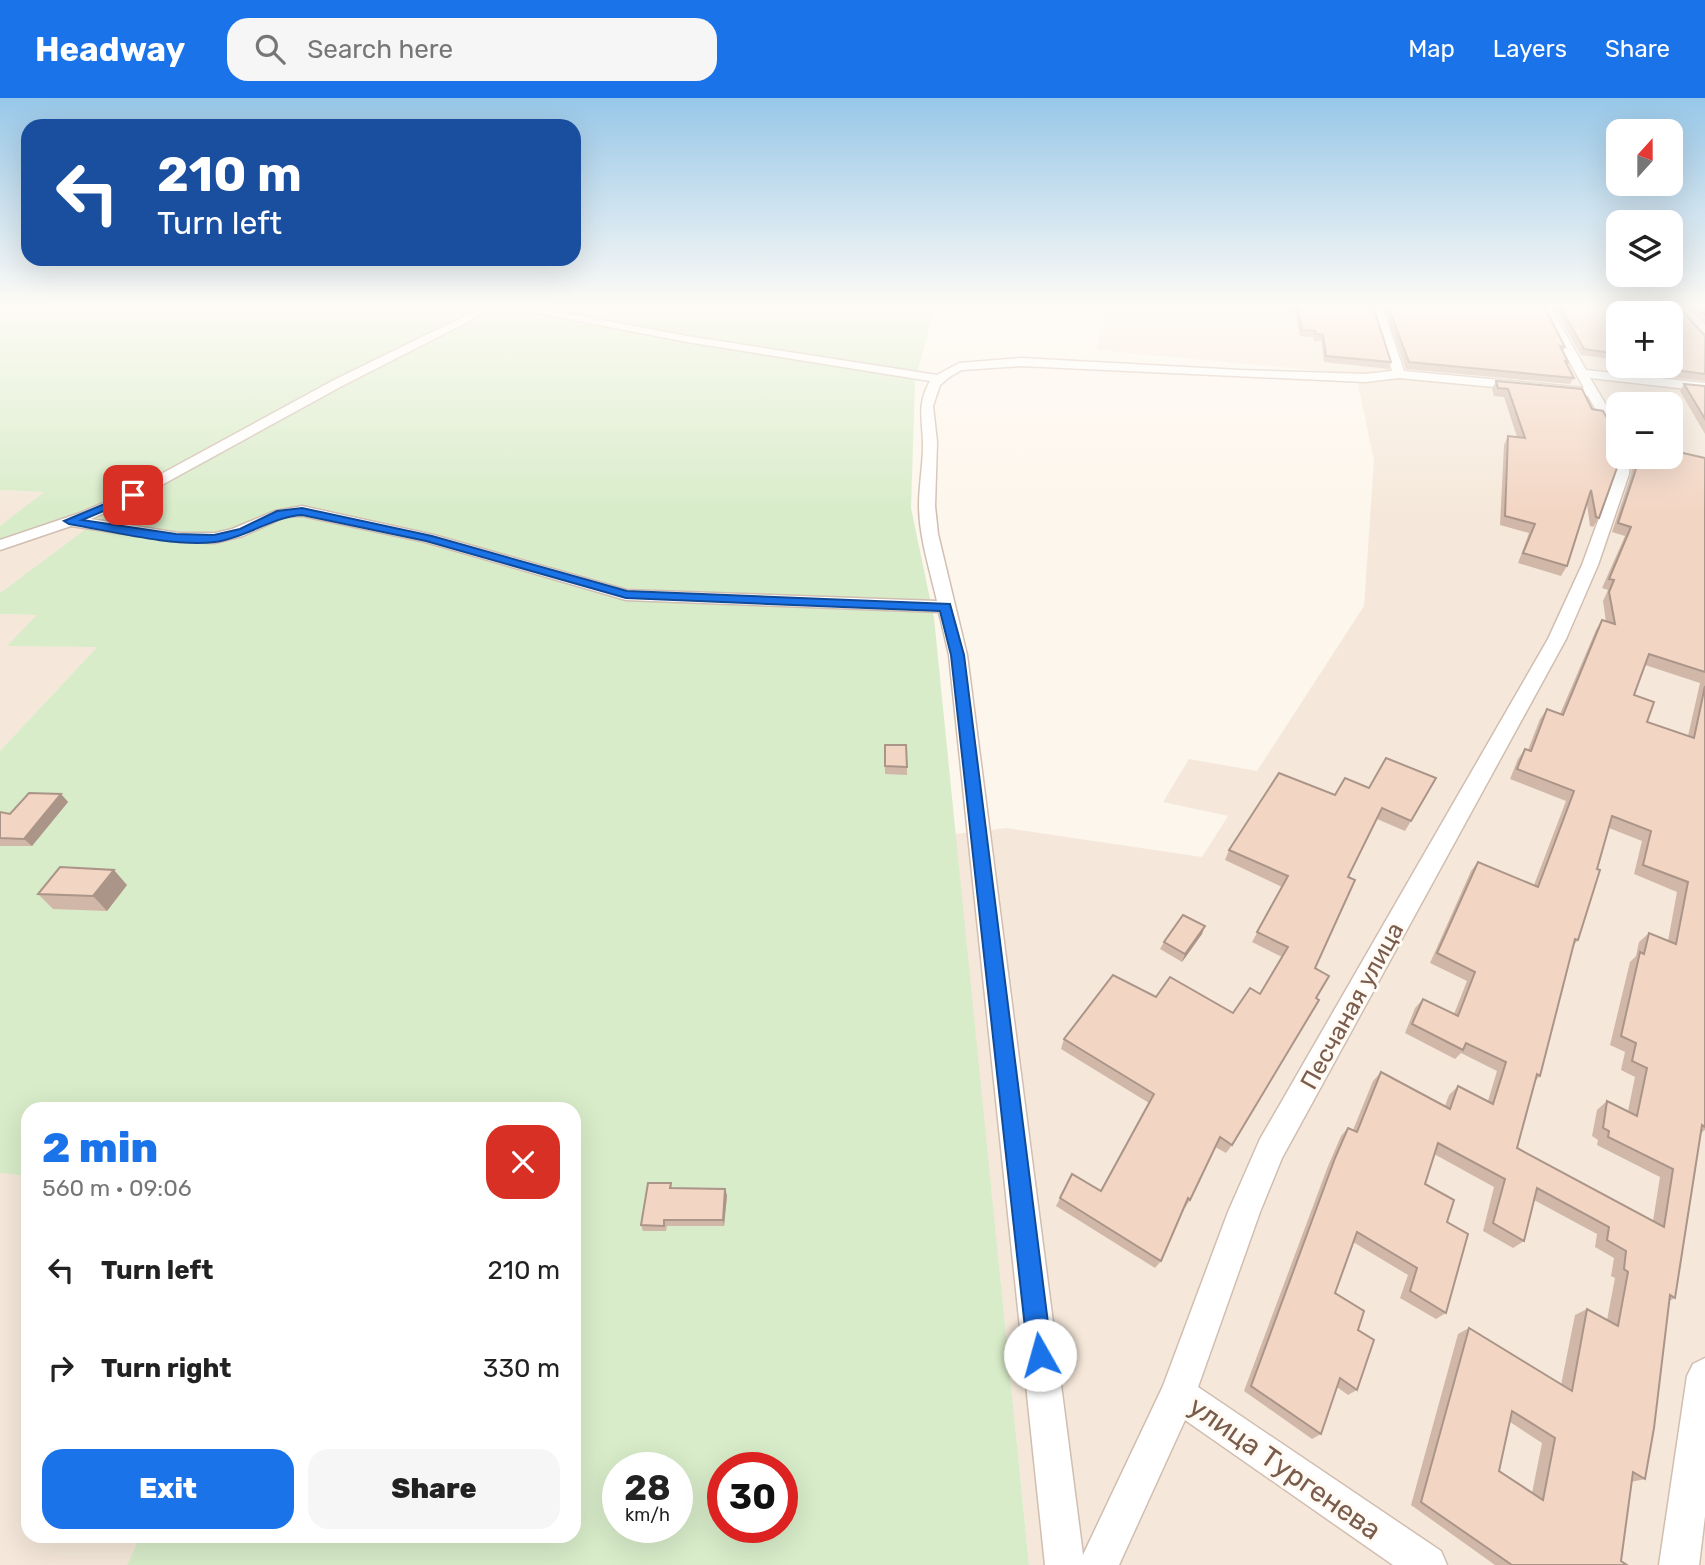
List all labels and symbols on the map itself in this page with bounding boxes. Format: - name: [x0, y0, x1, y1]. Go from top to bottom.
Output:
- north arrow: [1606, 119, 1684, 196]
- pin: [103, 465, 163, 525]
- street label: Песчаная улица: [1295, 918, 1409, 1094]
- position arrow: [1003, 1318, 1077, 1392]
- street label: улица Тургенева: [1183, 1389, 1387, 1547]
- speed limit sign: 30: [707, 1452, 798, 1543]

